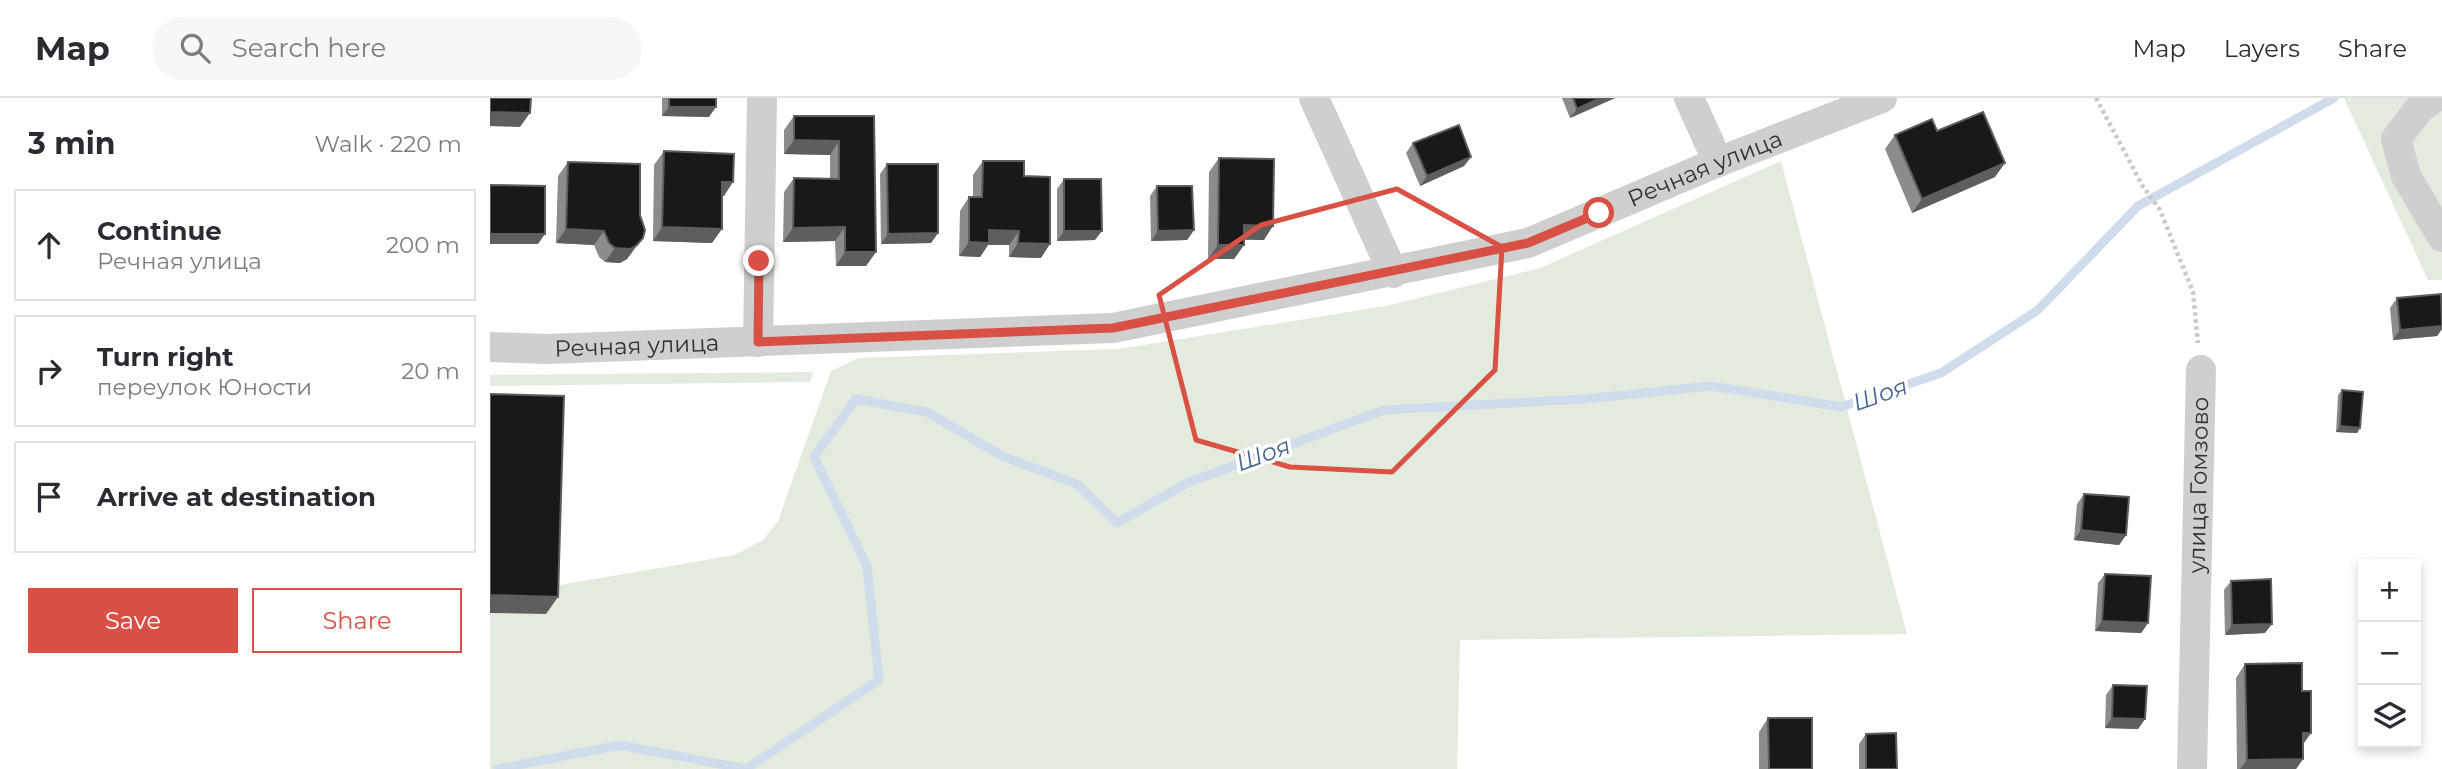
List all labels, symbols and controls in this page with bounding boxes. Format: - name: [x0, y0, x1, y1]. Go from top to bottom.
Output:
- search box: [152, 17, 642, 80]
- text: Map: [35, 28, 110, 68]
- icon: search: [176, 29, 214, 67]
- text: Search here: [232, 32, 386, 64]
- text: Map: [2132, 34, 2186, 63]
- text: Layers: [2224, 34, 2300, 63]
- text: Share: [2338, 34, 2407, 63]
- street label: Речная улица: [1623, 124, 1786, 213]
- text: 3 min: [28, 125, 115, 162]
- text: Walk · 220 m: [315, 130, 462, 158]
- route start: [1583, 197, 1614, 228]
- text: Continue: [97, 215, 222, 247]
- icon: ahead: [30, 226, 68, 264]
- text: 200 m: [386, 231, 460, 259]
- route end: [743, 245, 774, 276]
- text: Речная улица: [97, 247, 262, 275]
- street label: Речная улица: [554, 329, 720, 363]
- text: Turn right: [97, 341, 233, 373]
- icon: right: [30, 352, 68, 390]
- text: 20 m: [401, 357, 460, 385]
- water label: Шоя: [1849, 371, 1911, 417]
- text: переулок Юности: [97, 373, 312, 401]
- street label: улица Гомзово: [2182, 396, 2214, 575]
- water label: Шоя: [1232, 431, 1294, 477]
- icon: arrive: [30, 478, 68, 516]
- text: Arrive at destination: [97, 481, 376, 513]
- map controls: [2358, 559, 2421, 748]
- button: +: [2358, 559, 2421, 622]
- button: Save: [28, 588, 238, 653]
- button: Share: [252, 588, 462, 653]
- button: −: [2358, 622, 2421, 685]
- button: layers: [2358, 685, 2421, 748]

